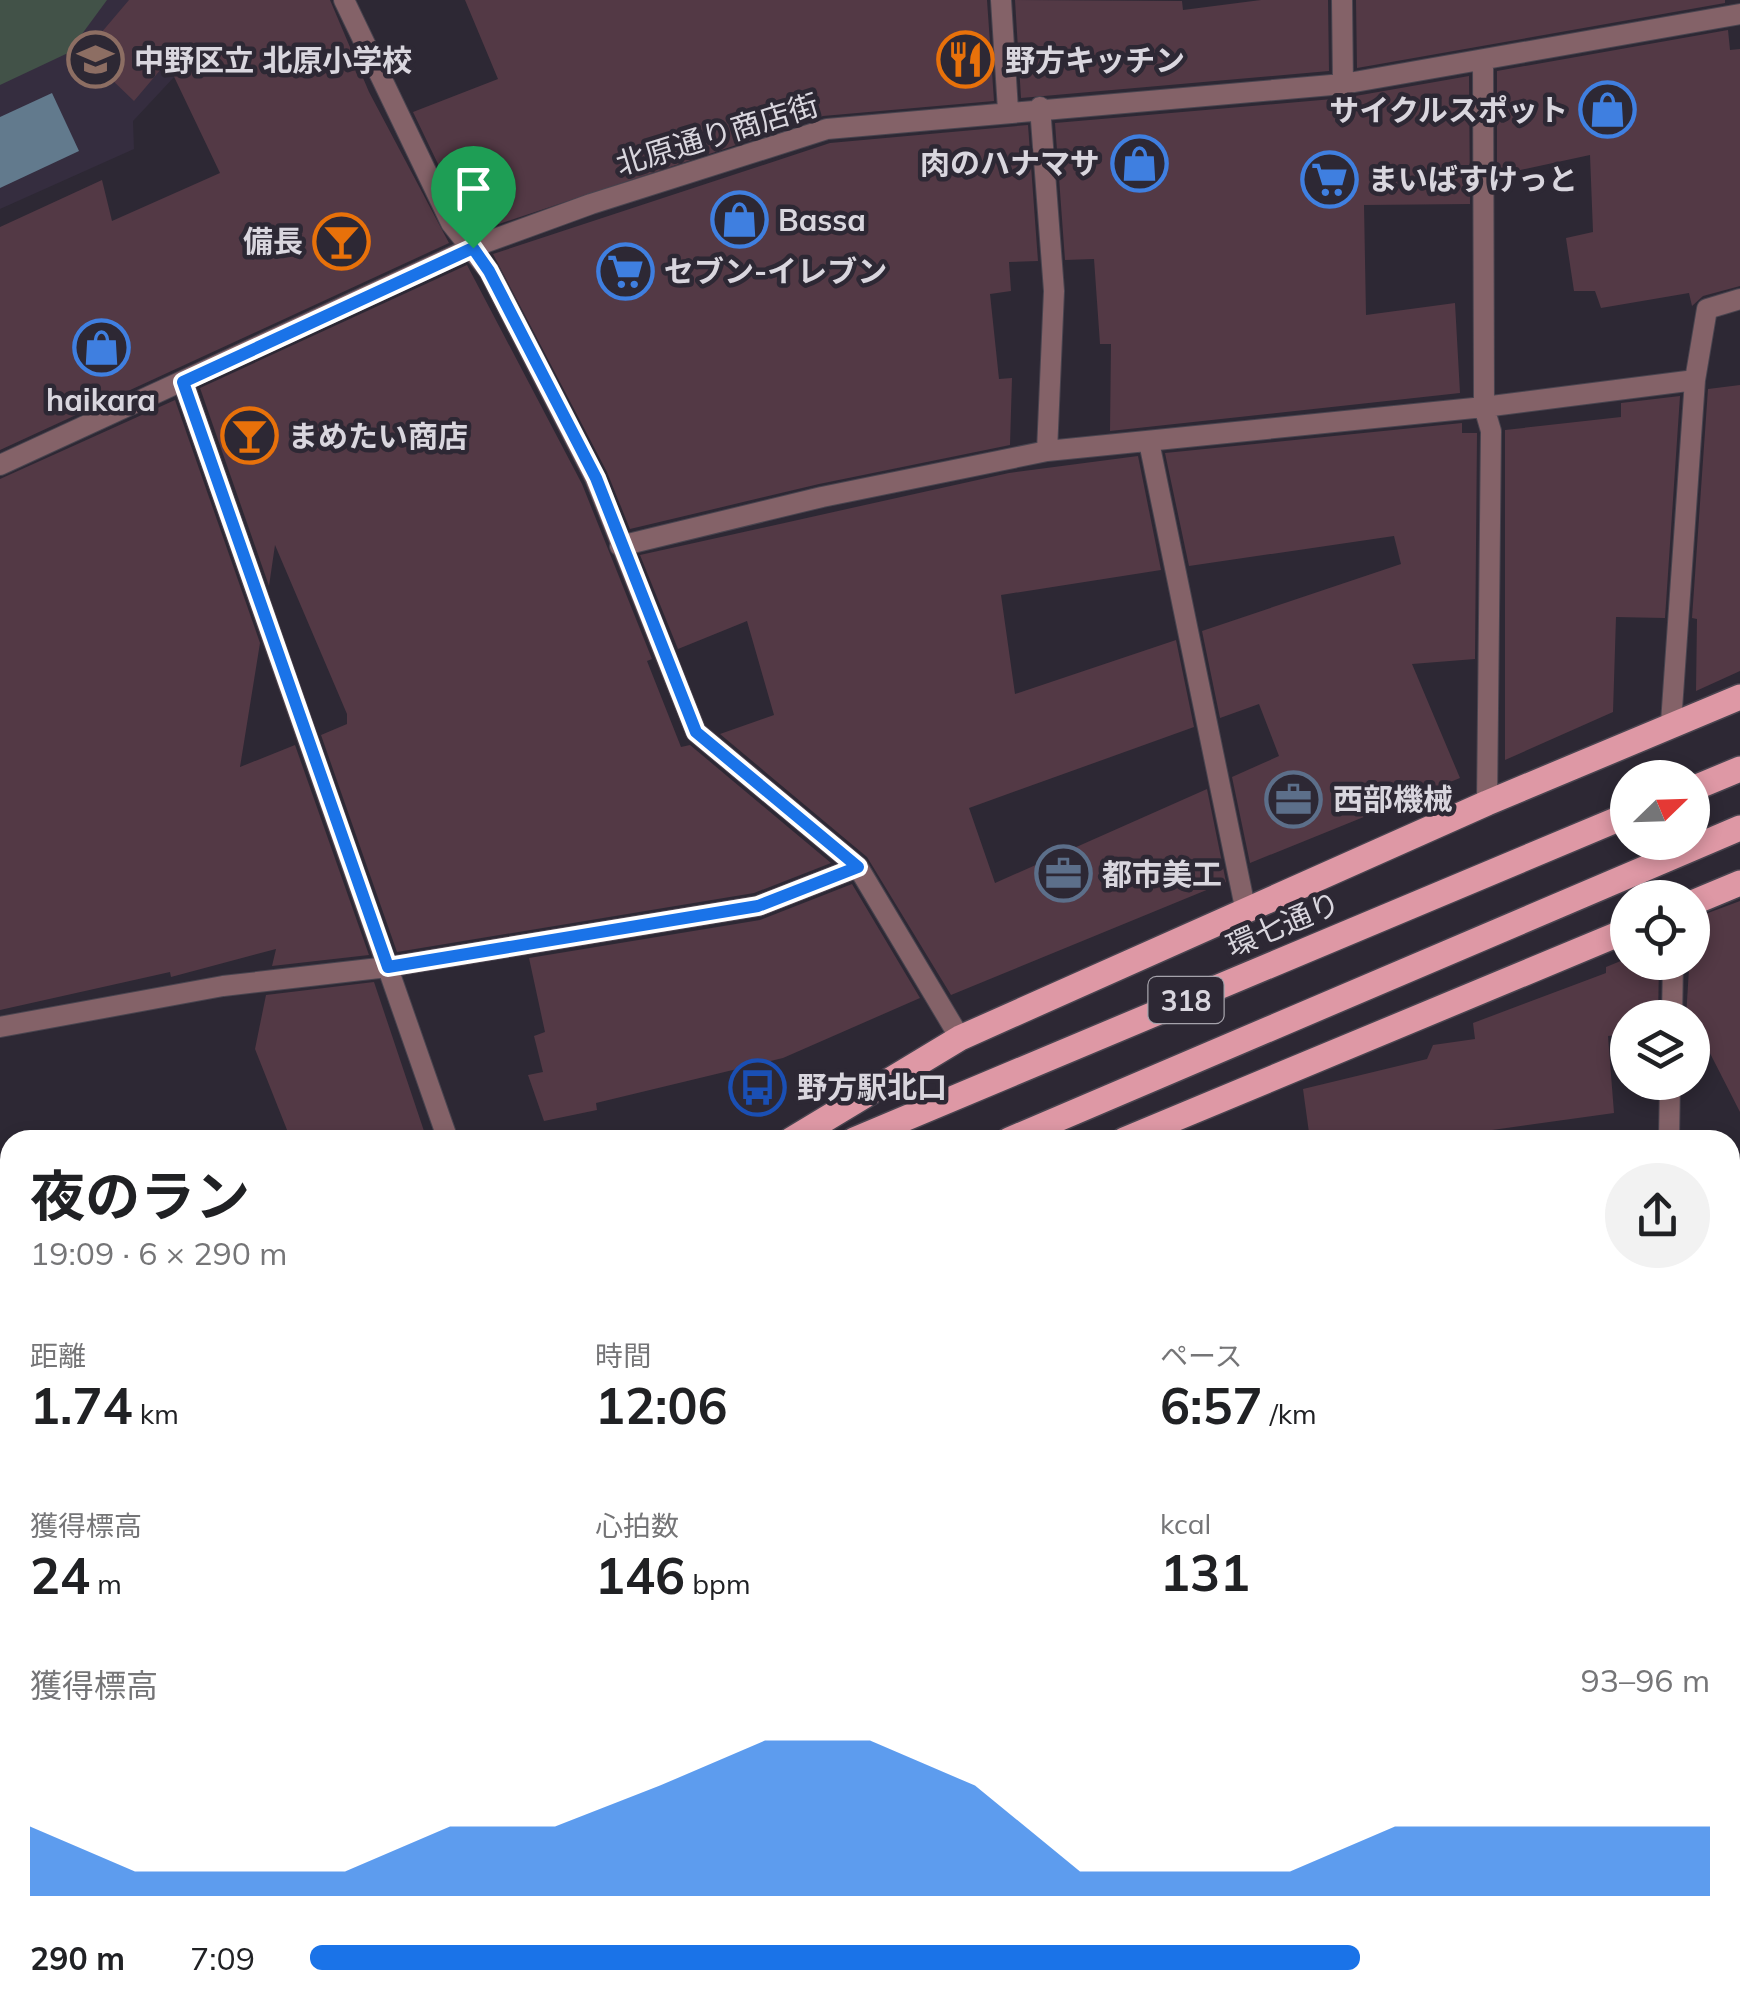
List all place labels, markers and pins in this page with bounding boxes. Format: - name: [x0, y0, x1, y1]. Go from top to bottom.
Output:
- school or university icon: 中野区立 北原小学校: [65, 30, 125, 90]
- restaurant icon: 野方キッチン: [936, 30, 996, 90]
- place label: 中野区立 北原小学校: [134, 41, 412, 79]
- place label: 野方キッチン: [1005, 41, 1185, 79]
- shop icon: サイクルスポット: [1577, 80, 1637, 140]
- place label: サイクルスポット: [1330, 91, 1568, 129]
- shop icon: 肉のハナマサ: [1109, 133, 1169, 193]
- place label: 肉のハナマサ: [920, 144, 1100, 182]
- pin: [431, 146, 516, 249]
- supermarket icon: まいばすけっと: [1299, 149, 1359, 209]
- place label: まいばすけっと: [1368, 160, 1578, 198]
- shop icon: Bassa: [709, 190, 769, 250]
- place label: Bassa: [778, 201, 866, 239]
- bar icon: 備長: [312, 211, 372, 271]
- place label: 備長: [243, 222, 303, 260]
- supermarket icon: セブン-イレブン: [595, 241, 655, 301]
- place label: セブン-イレブン: [664, 252, 887, 290]
- shop icon: haikara: [71, 318, 131, 378]
- place label: haikara: [46, 381, 156, 419]
- bar icon: まめたい商店: [219, 406, 279, 466]
- place label: まめたい商店: [288, 417, 468, 455]
- office icon: 西部機械: [1264, 769, 1324, 829]
- place label: 西部機械: [1333, 780, 1453, 818]
- office icon: 都市美工: [1033, 844, 1093, 904]
- place label: 都市美工: [1102, 855, 1222, 893]
- bus stop icon: 野方駅北口: [728, 1057, 788, 1117]
- place label: 野方駅北口: [797, 1068, 947, 1106]

